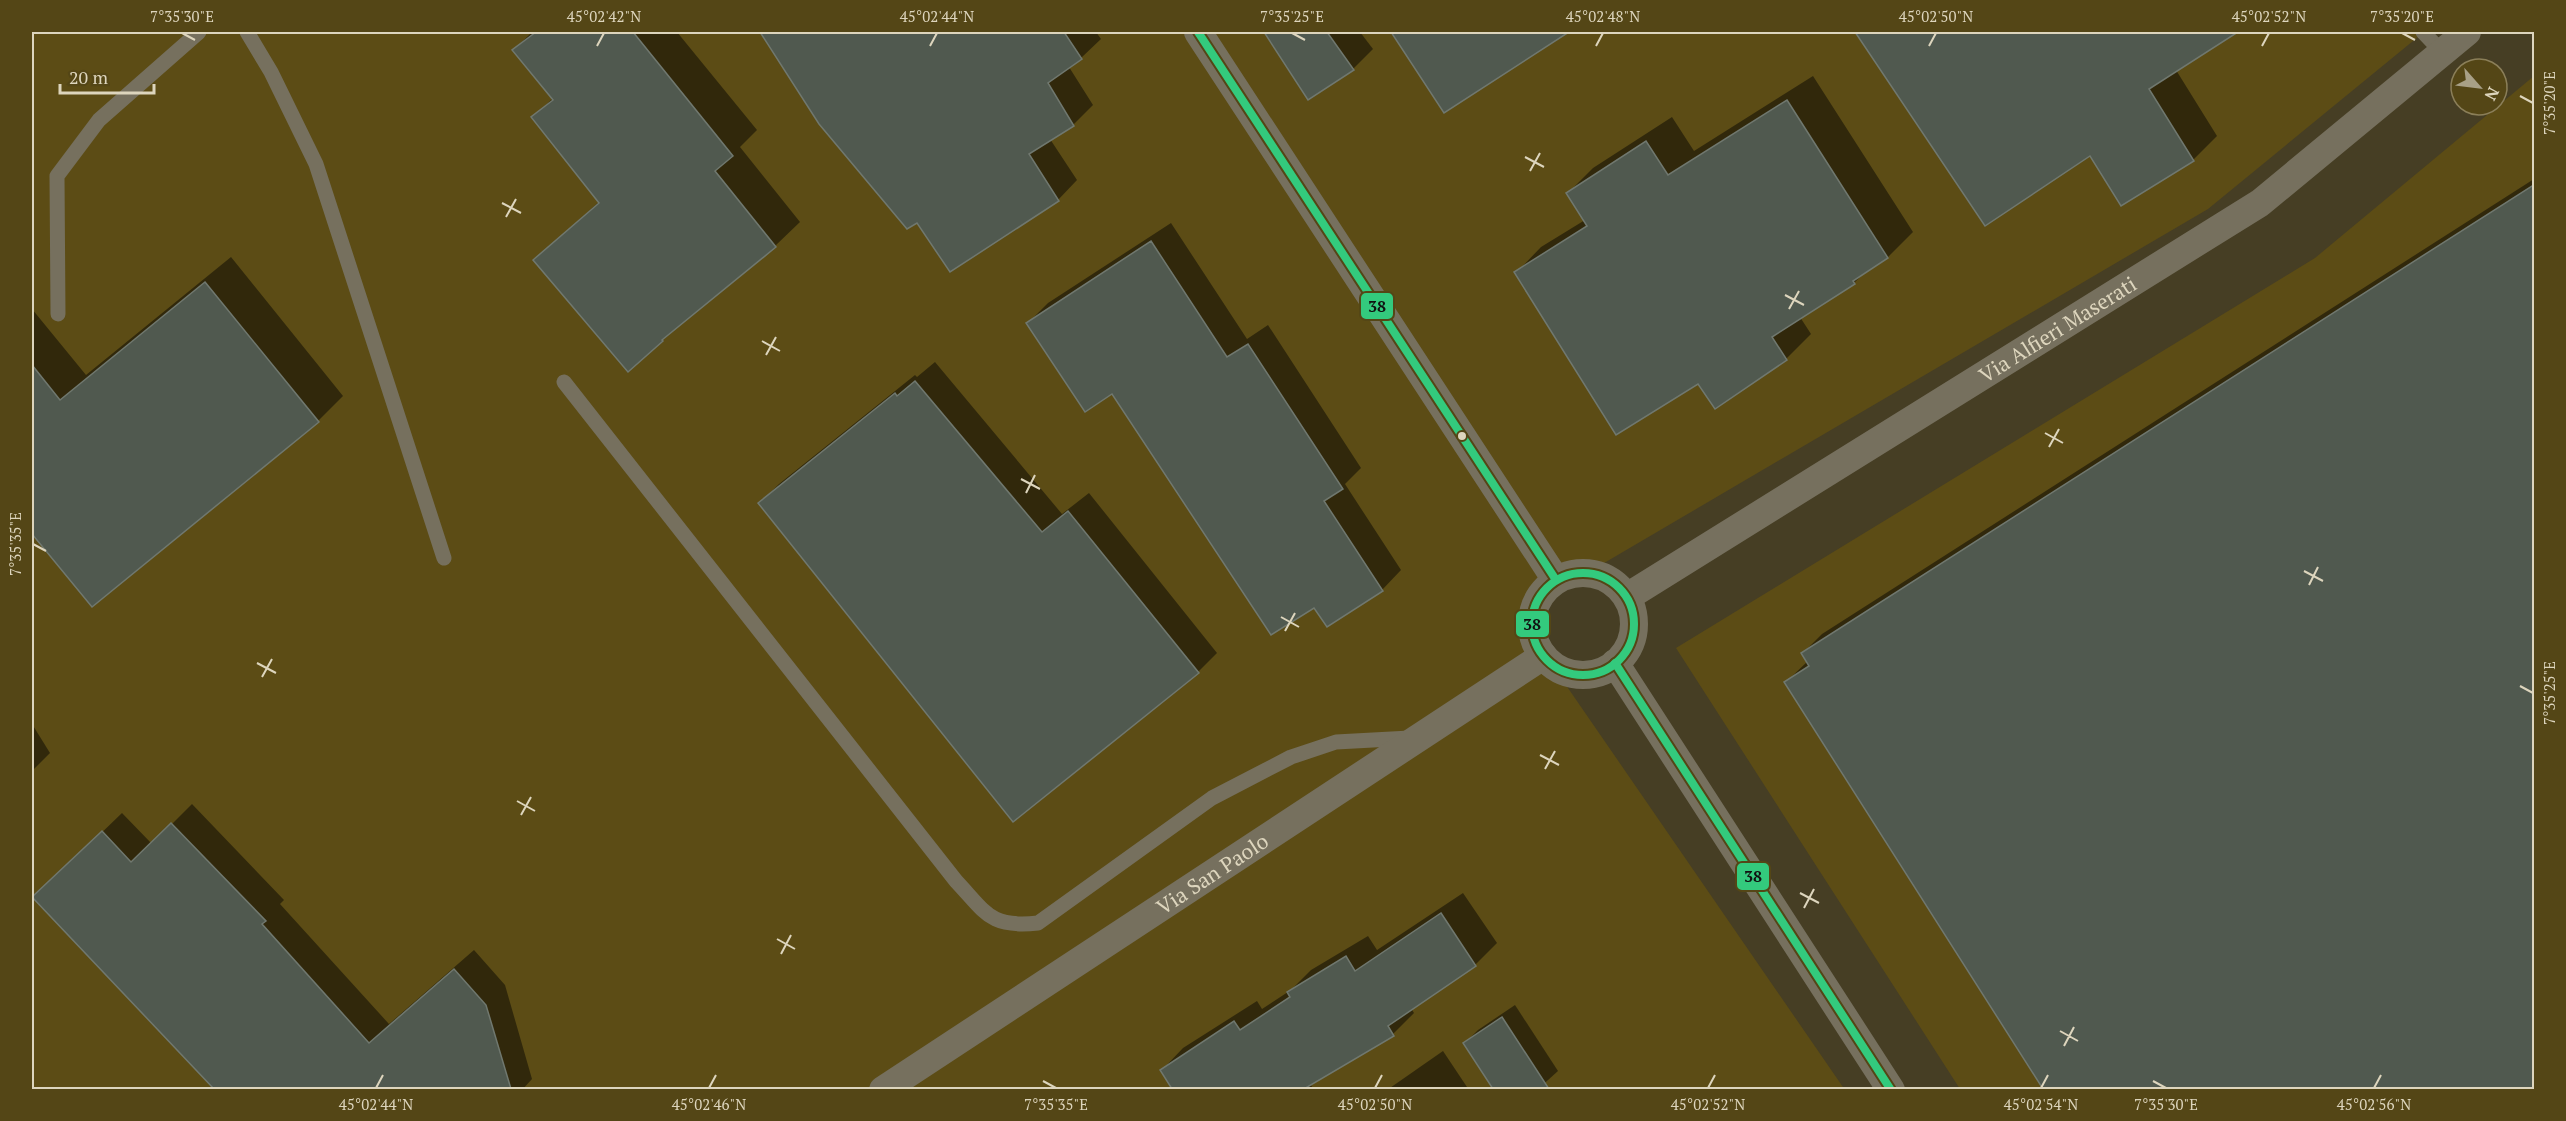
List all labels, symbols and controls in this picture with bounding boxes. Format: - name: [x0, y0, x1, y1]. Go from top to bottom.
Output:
- text: 7°35'30"E: [150, 6, 214, 26]
- text: 45°02'42"N: [567, 6, 641, 26]
- text: 45°02'44"N: [900, 6, 974, 26]
- text: 7°35'25"E: [1260, 6, 1324, 26]
- text: 45°02'48"N: [1566, 6, 1640, 26]
- text: 45°02'50"N: [1899, 6, 1973, 26]
- text: 45°02'52"N: [2232, 6, 2306, 26]
- text: 7°35'20"E: [2370, 6, 2434, 26]
- scale bar: [60, 57, 154, 95]
- north arrow: [2449, 57, 2509, 117]
- text: 20 m: [69, 65, 109, 89]
- text: 7°35'20"E: [2539, 71, 2559, 135]
- text: N: [2480, 84, 2505, 105]
- street label: Via Alfieri Maserati: [1973, 269, 2142, 389]
- line badge: 38: [1360, 292, 1394, 320]
- text: 38: [1368, 295, 1386, 317]
- unlabelled marker: [1456, 430, 1468, 442]
- text: 7°35'35"E: [5, 512, 25, 576]
- line badge: 38: [1515, 610, 1550, 638]
- text: 38: [1523, 613, 1541, 635]
- text: 7°35'25"E: [2539, 661, 2559, 725]
- street label: Via San Paolo: [1151, 827, 1274, 921]
- line badge: 38: [1736, 862, 1770, 891]
- text: 38: [1744, 865, 1762, 887]
- text: 45°02'44"N: [339, 1094, 413, 1114]
- text: 45°02'46"N: [672, 1094, 746, 1114]
- text: 7°35'35"E: [1024, 1094, 1088, 1114]
- text: 45°02'50"N: [1338, 1094, 1412, 1114]
- text: 45°02'52"N: [1671, 1094, 1745, 1114]
- text: 45°02'54"N: [2004, 1094, 2078, 1114]
- text: 7°35'30"E: [2134, 1094, 2198, 1114]
- text: 45°02'56"N: [2337, 1094, 2411, 1114]

